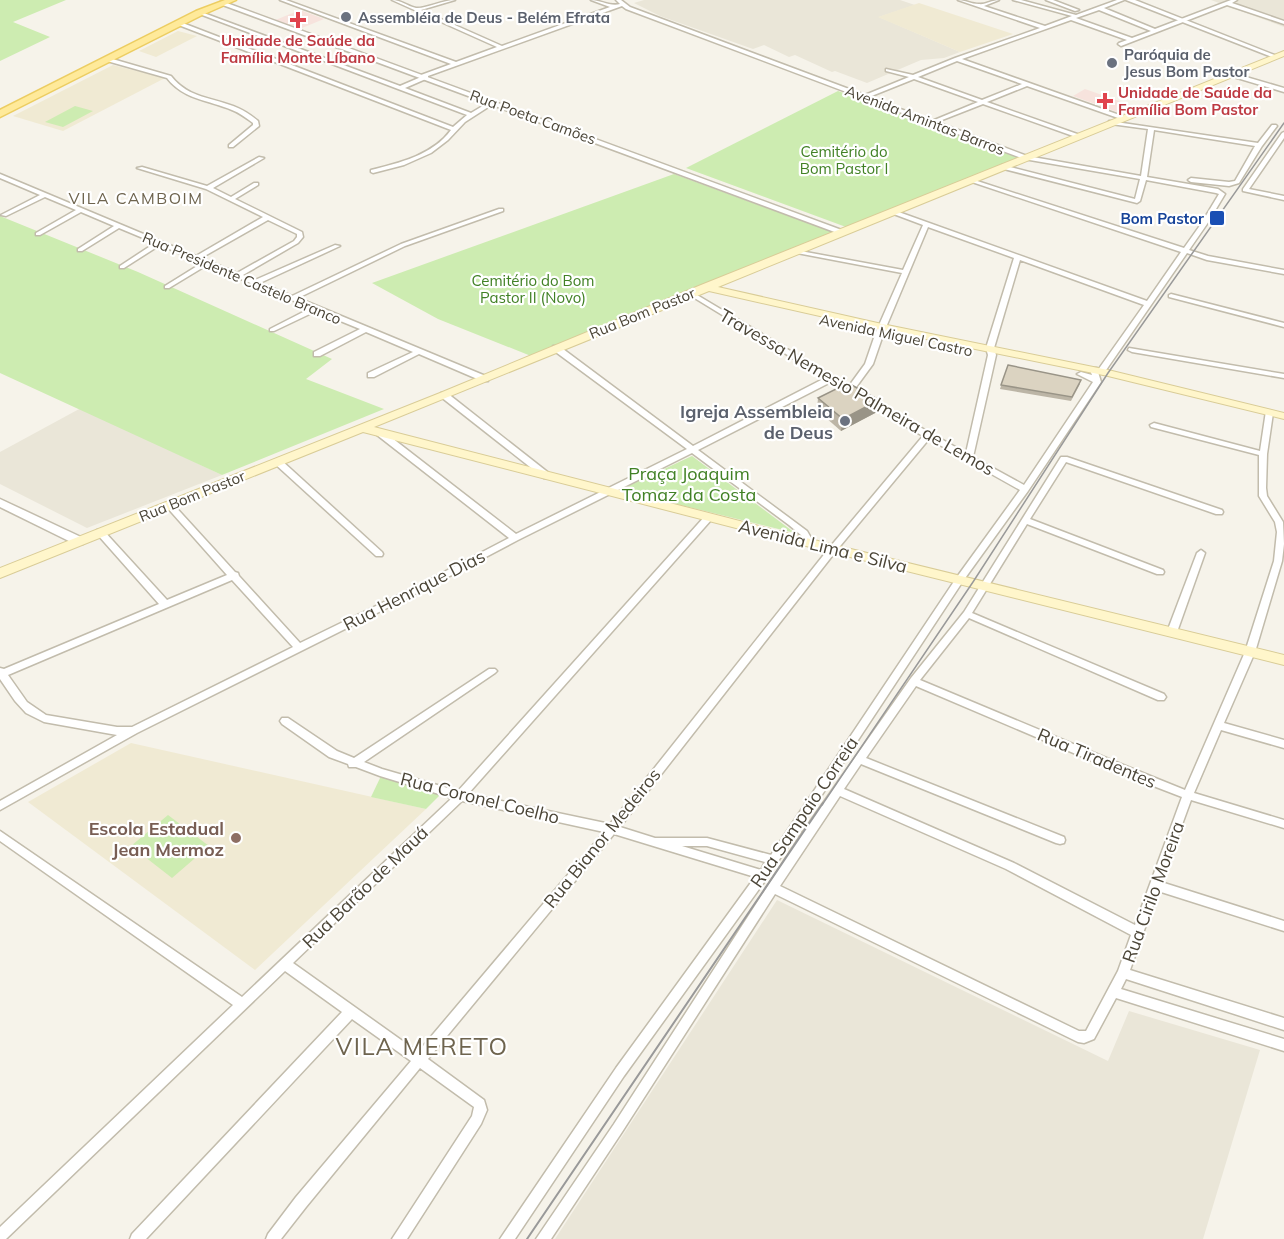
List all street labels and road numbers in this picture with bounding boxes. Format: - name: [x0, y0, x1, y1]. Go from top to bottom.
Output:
- street label: Avenida Amintas Barros: [843, 81, 1007, 159]
- street label: Rua Poeta Camões: [467, 85, 599, 149]
- street label: Rua Presidente Castelo Branco: [140, 227, 344, 329]
- street label: Rua Bom Pastor: [586, 283, 698, 343]
- street label: Travessa Nemesio Palmeira de Lemos: [715, 303, 999, 481]
- street label: Avenida Miguel Castro: [818, 309, 974, 361]
- street label: Rua Bom Pastor: [136, 466, 248, 526]
- street label: Avenida Lima e Silva: [736, 514, 910, 578]
- street label: Rua Henrique Dias: [339, 544, 489, 636]
- street label: Rua Tiradentes: [1034, 723, 1160, 793]
- street label: Rua Sampaio Correia: [745, 732, 863, 892]
- street label: Rua Bianor Medeiros: [538, 763, 666, 913]
- street label: Rua Coronel Coelho: [398, 767, 562, 829]
- street label: Rua Cirilo Moreira: [1117, 818, 1189, 966]
- street label: Rua Barão de Mauá: [297, 821, 433, 953]

